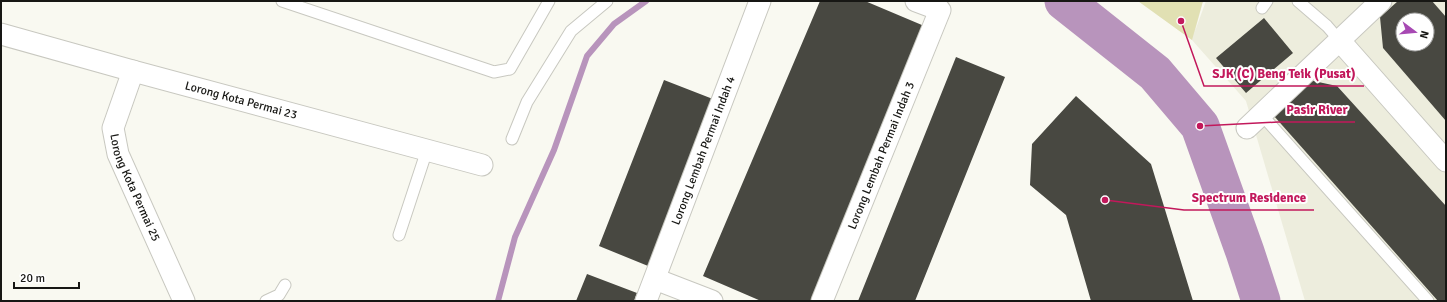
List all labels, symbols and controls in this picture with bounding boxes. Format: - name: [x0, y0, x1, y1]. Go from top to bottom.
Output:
- north arrow: [1395, 12, 1435, 52]
- text: N: [1417, 29, 1431, 40]
- callout: SJK (C) Beng Teik (Pusat): [1204, 61, 1364, 86]
- text: SJK (C) Beng Teik (Pusat): [1212, 66, 1356, 82]
- street label: Lorong Lembah Permai Indah 4: [668, 73, 738, 227]
- street label: Lorong Kota Permai 23: [183, 78, 299, 122]
- street label: Lorong Lembah Permai Indah 3: [844, 79, 918, 232]
- callout: Pasir River: [1278, 97, 1355, 122]
- text: Pasir River: [1286, 102, 1348, 118]
- street label: Lorong Kota Permai 25: [107, 132, 164, 244]
- callout: Spectrum Residence: [1184, 185, 1314, 210]
- text: Spectrum Residence: [1192, 190, 1307, 206]
- scale bar: [14, 264, 79, 290]
- text: 20 m: [20, 271, 45, 286]

